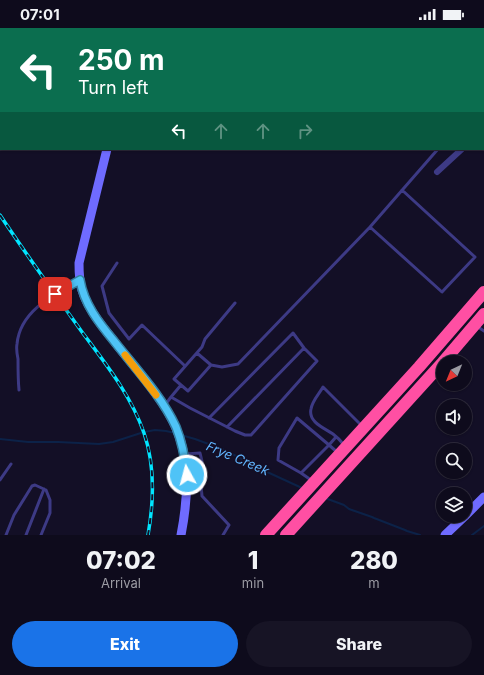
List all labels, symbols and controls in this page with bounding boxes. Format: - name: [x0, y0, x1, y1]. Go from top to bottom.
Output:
- text: 07:01: [20, 5, 60, 24]
- text: 250 m: [78, 43, 165, 77]
- icon: left: [12, 44, 64, 96]
- text: Turn left: [78, 77, 148, 98]
- icon: left: [168, 120, 190, 142]
- icon: ahead: [210, 120, 232, 142]
- icon: ahead: [252, 120, 274, 142]
- icon: right: [294, 120, 316, 142]
- pin: [38, 277, 72, 311]
- icon: arrive: [44, 283, 66, 305]
- north arrow: [436, 355, 472, 391]
- map controls: [436, 355, 472, 523]
- button: sound: [436, 399, 472, 435]
- water label: Frye Creek: [204, 438, 273, 479]
- button: search: [436, 443, 472, 479]
- position arrow: [166, 454, 208, 496]
- button: layers: [436, 487, 472, 523]
- text: 07:02: [86, 546, 156, 575]
- text: 1: [248, 546, 258, 575]
- text: 280: [350, 546, 398, 575]
- text: Arrival: [101, 575, 141, 591]
- text: min: [242, 575, 264, 591]
- text: m: [368, 575, 380, 591]
- button: Exit: [12, 621, 238, 667]
- button: Share: [246, 621, 472, 667]

